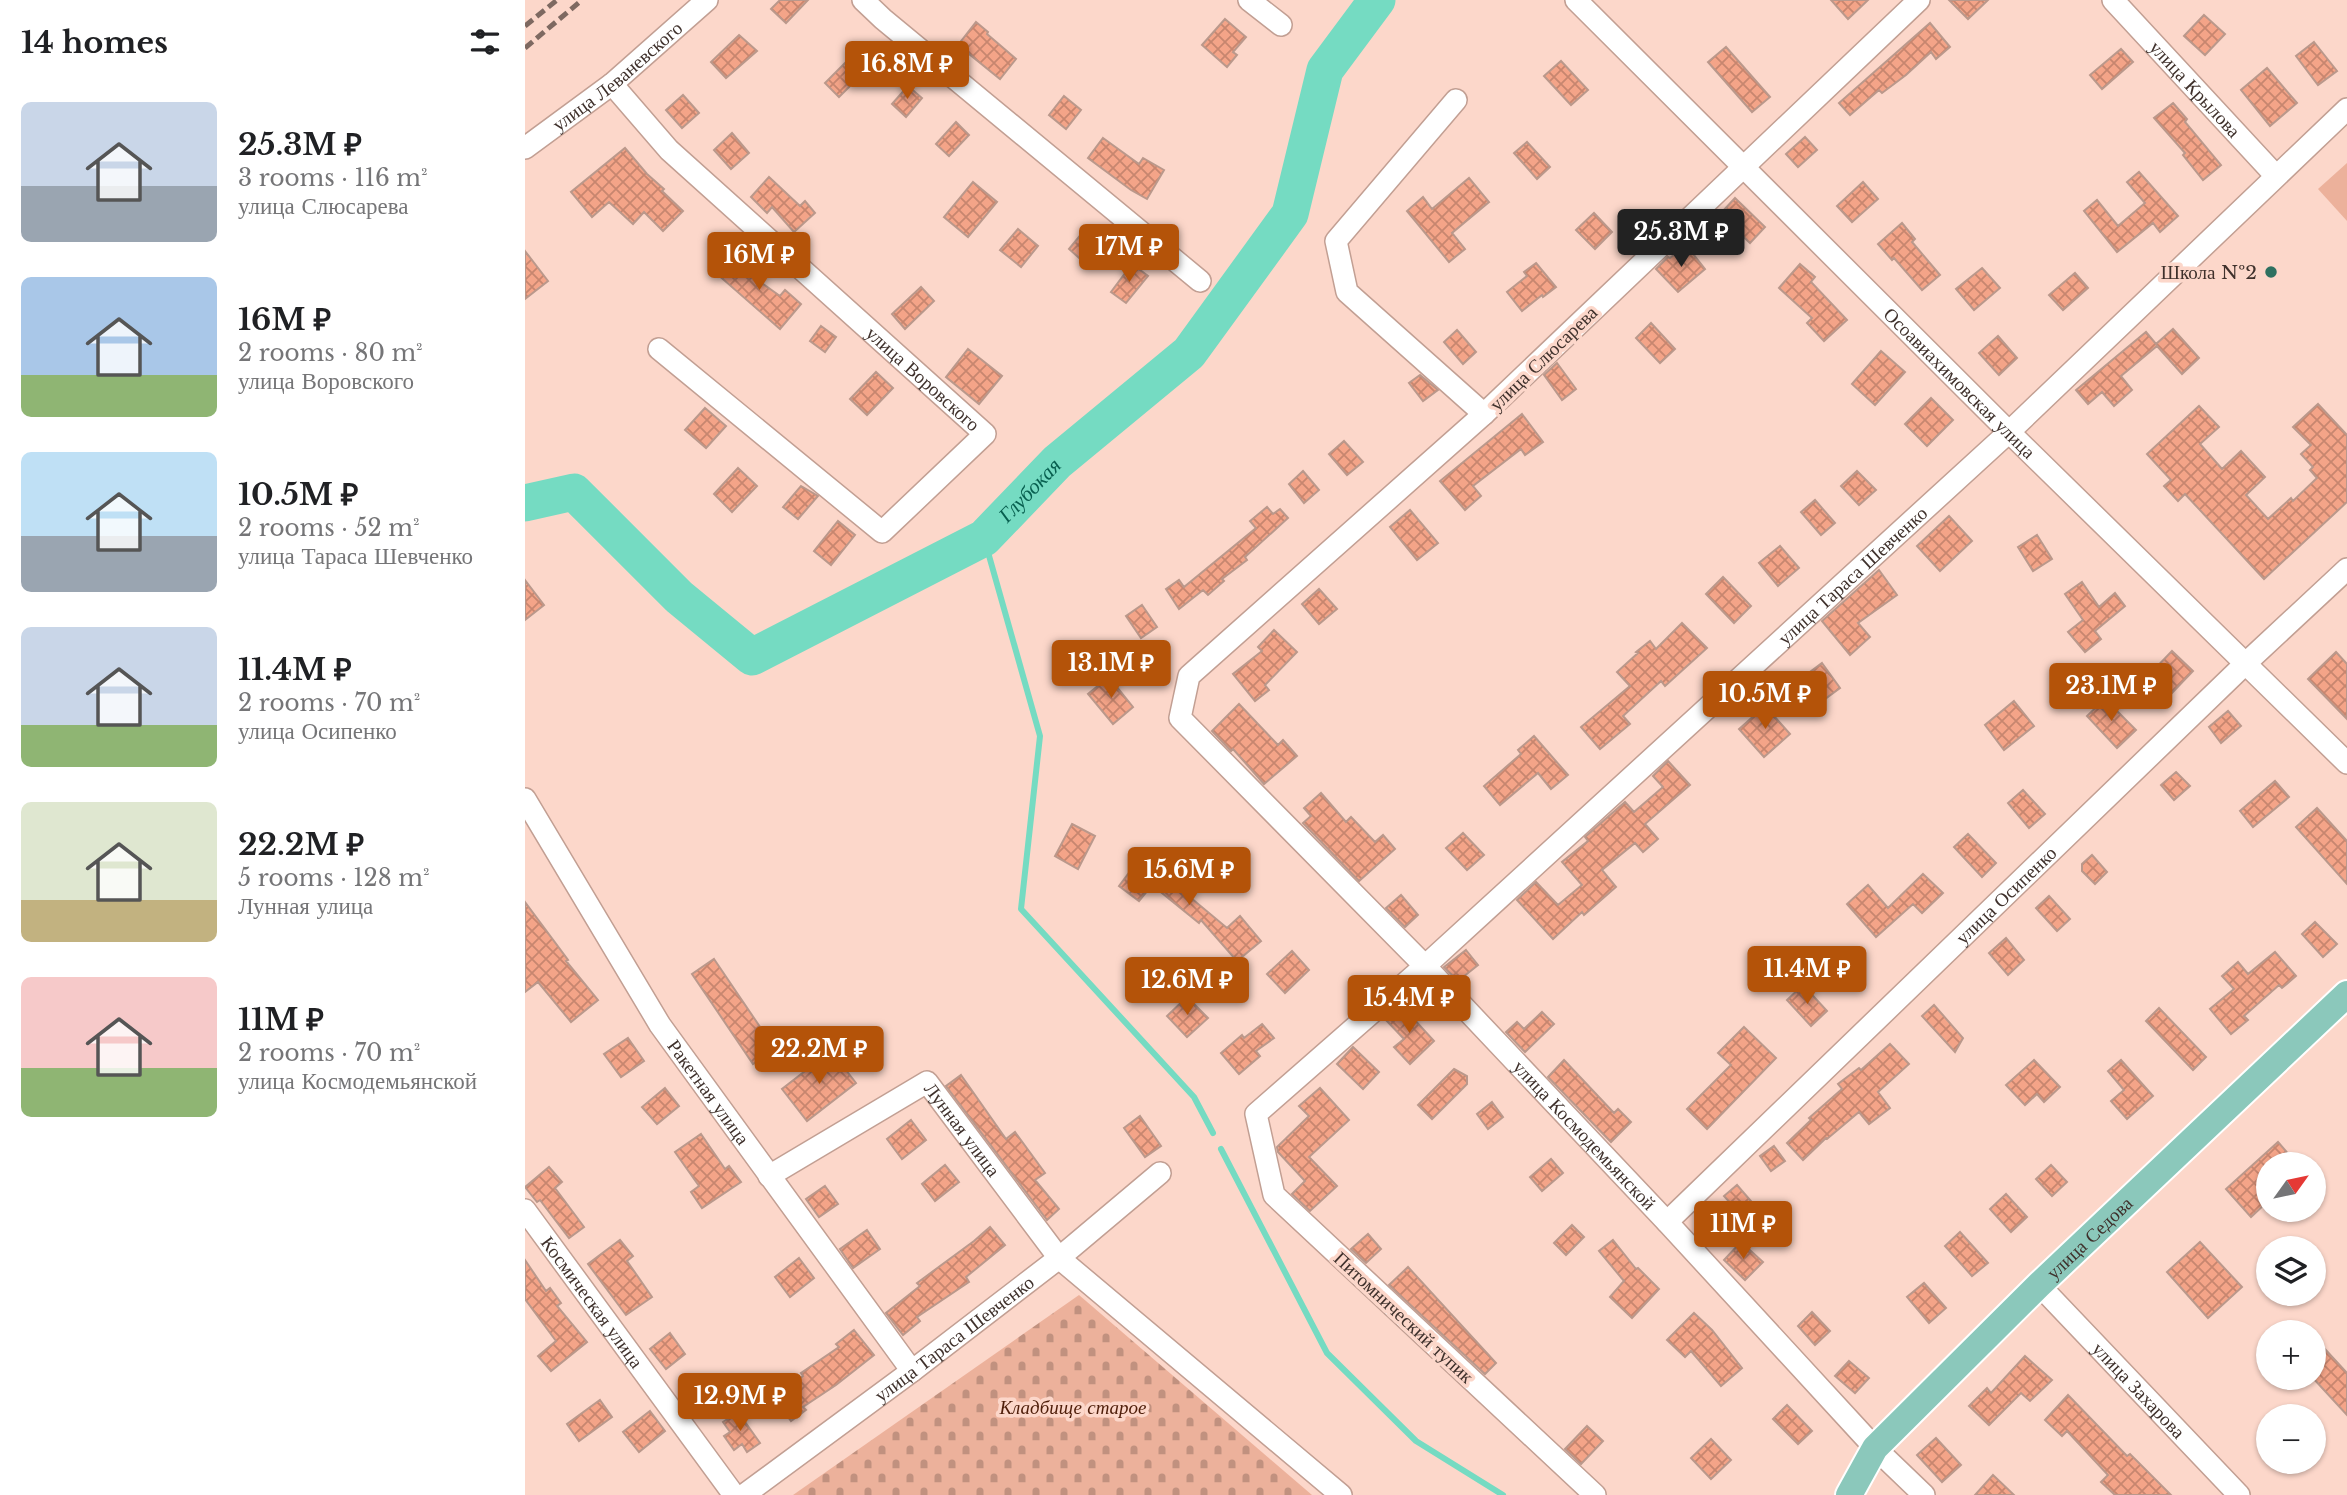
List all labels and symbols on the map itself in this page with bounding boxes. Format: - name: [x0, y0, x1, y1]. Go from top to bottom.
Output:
- street label: улица Леваневского: [548, 16, 687, 136]
- street label: улица Крылова: [2144, 36, 2246, 143]
- pin: 16.8M ₽: [842, 42, 972, 101]
- pin: 25.3M ₽: [1616, 210, 1746, 269]
- pin: 17M ₽: [1080, 224, 1178, 284]
- pin: 16M ₽: [710, 232, 808, 292]
- place label: Школа №2: [2161, 261, 2257, 284]
- marker: Школа №2: [2263, 264, 2279, 280]
- street label: улица Слюсарева: [1485, 301, 1602, 416]
- street label: Осоавиахимовская улица: [1879, 303, 2040, 464]
- street label: улица Воровского: [861, 322, 985, 436]
- water label: Глубокая: [992, 453, 1067, 529]
- street label: улица Тараса Шевченко: [1773, 502, 1932, 650]
- pin: 13.1M ₽: [1046, 640, 1176, 700]
- pin: 23.1M ₽: [2046, 664, 2176, 723]
- pin: 10.5M ₽: [1700, 672, 1830, 731]
- street label: улица Осипенко: [1951, 841, 2061, 949]
- pin: 15.6M ₽: [1124, 848, 1254, 907]
- pin: 11.4M ₽: [1742, 946, 1872, 1006]
- pin: 12.6M ₽: [1122, 958, 1252, 1017]
- pin: 15.4M ₽: [1344, 976, 1474, 1035]
- pin: 22.2M ₽: [754, 1026, 884, 1086]
- street label: Ракетная улица: [662, 1035, 755, 1150]
- street label: улица Космодемьянской: [1508, 1055, 1661, 1215]
- street label: Лунная улица: [919, 1078, 1005, 1182]
- north arrow: [2256, 1152, 2326, 1222]
- street label: улица Седова: [2042, 1191, 2138, 1284]
- pin: 11M ₽: [1694, 1202, 1792, 1261]
- street label: Космическая улица: [536, 1232, 648, 1373]
- street label: Питомнический тупик: [1329, 1247, 1479, 1389]
- street label: улица Тараса Шевченко: [870, 1271, 1039, 1407]
- street label: улица Захарова: [2087, 1337, 2190, 1444]
- pin: 12.9M ₽: [675, 1374, 805, 1433]
- park label: Кладбище старое: [998, 1396, 1147, 1419]

